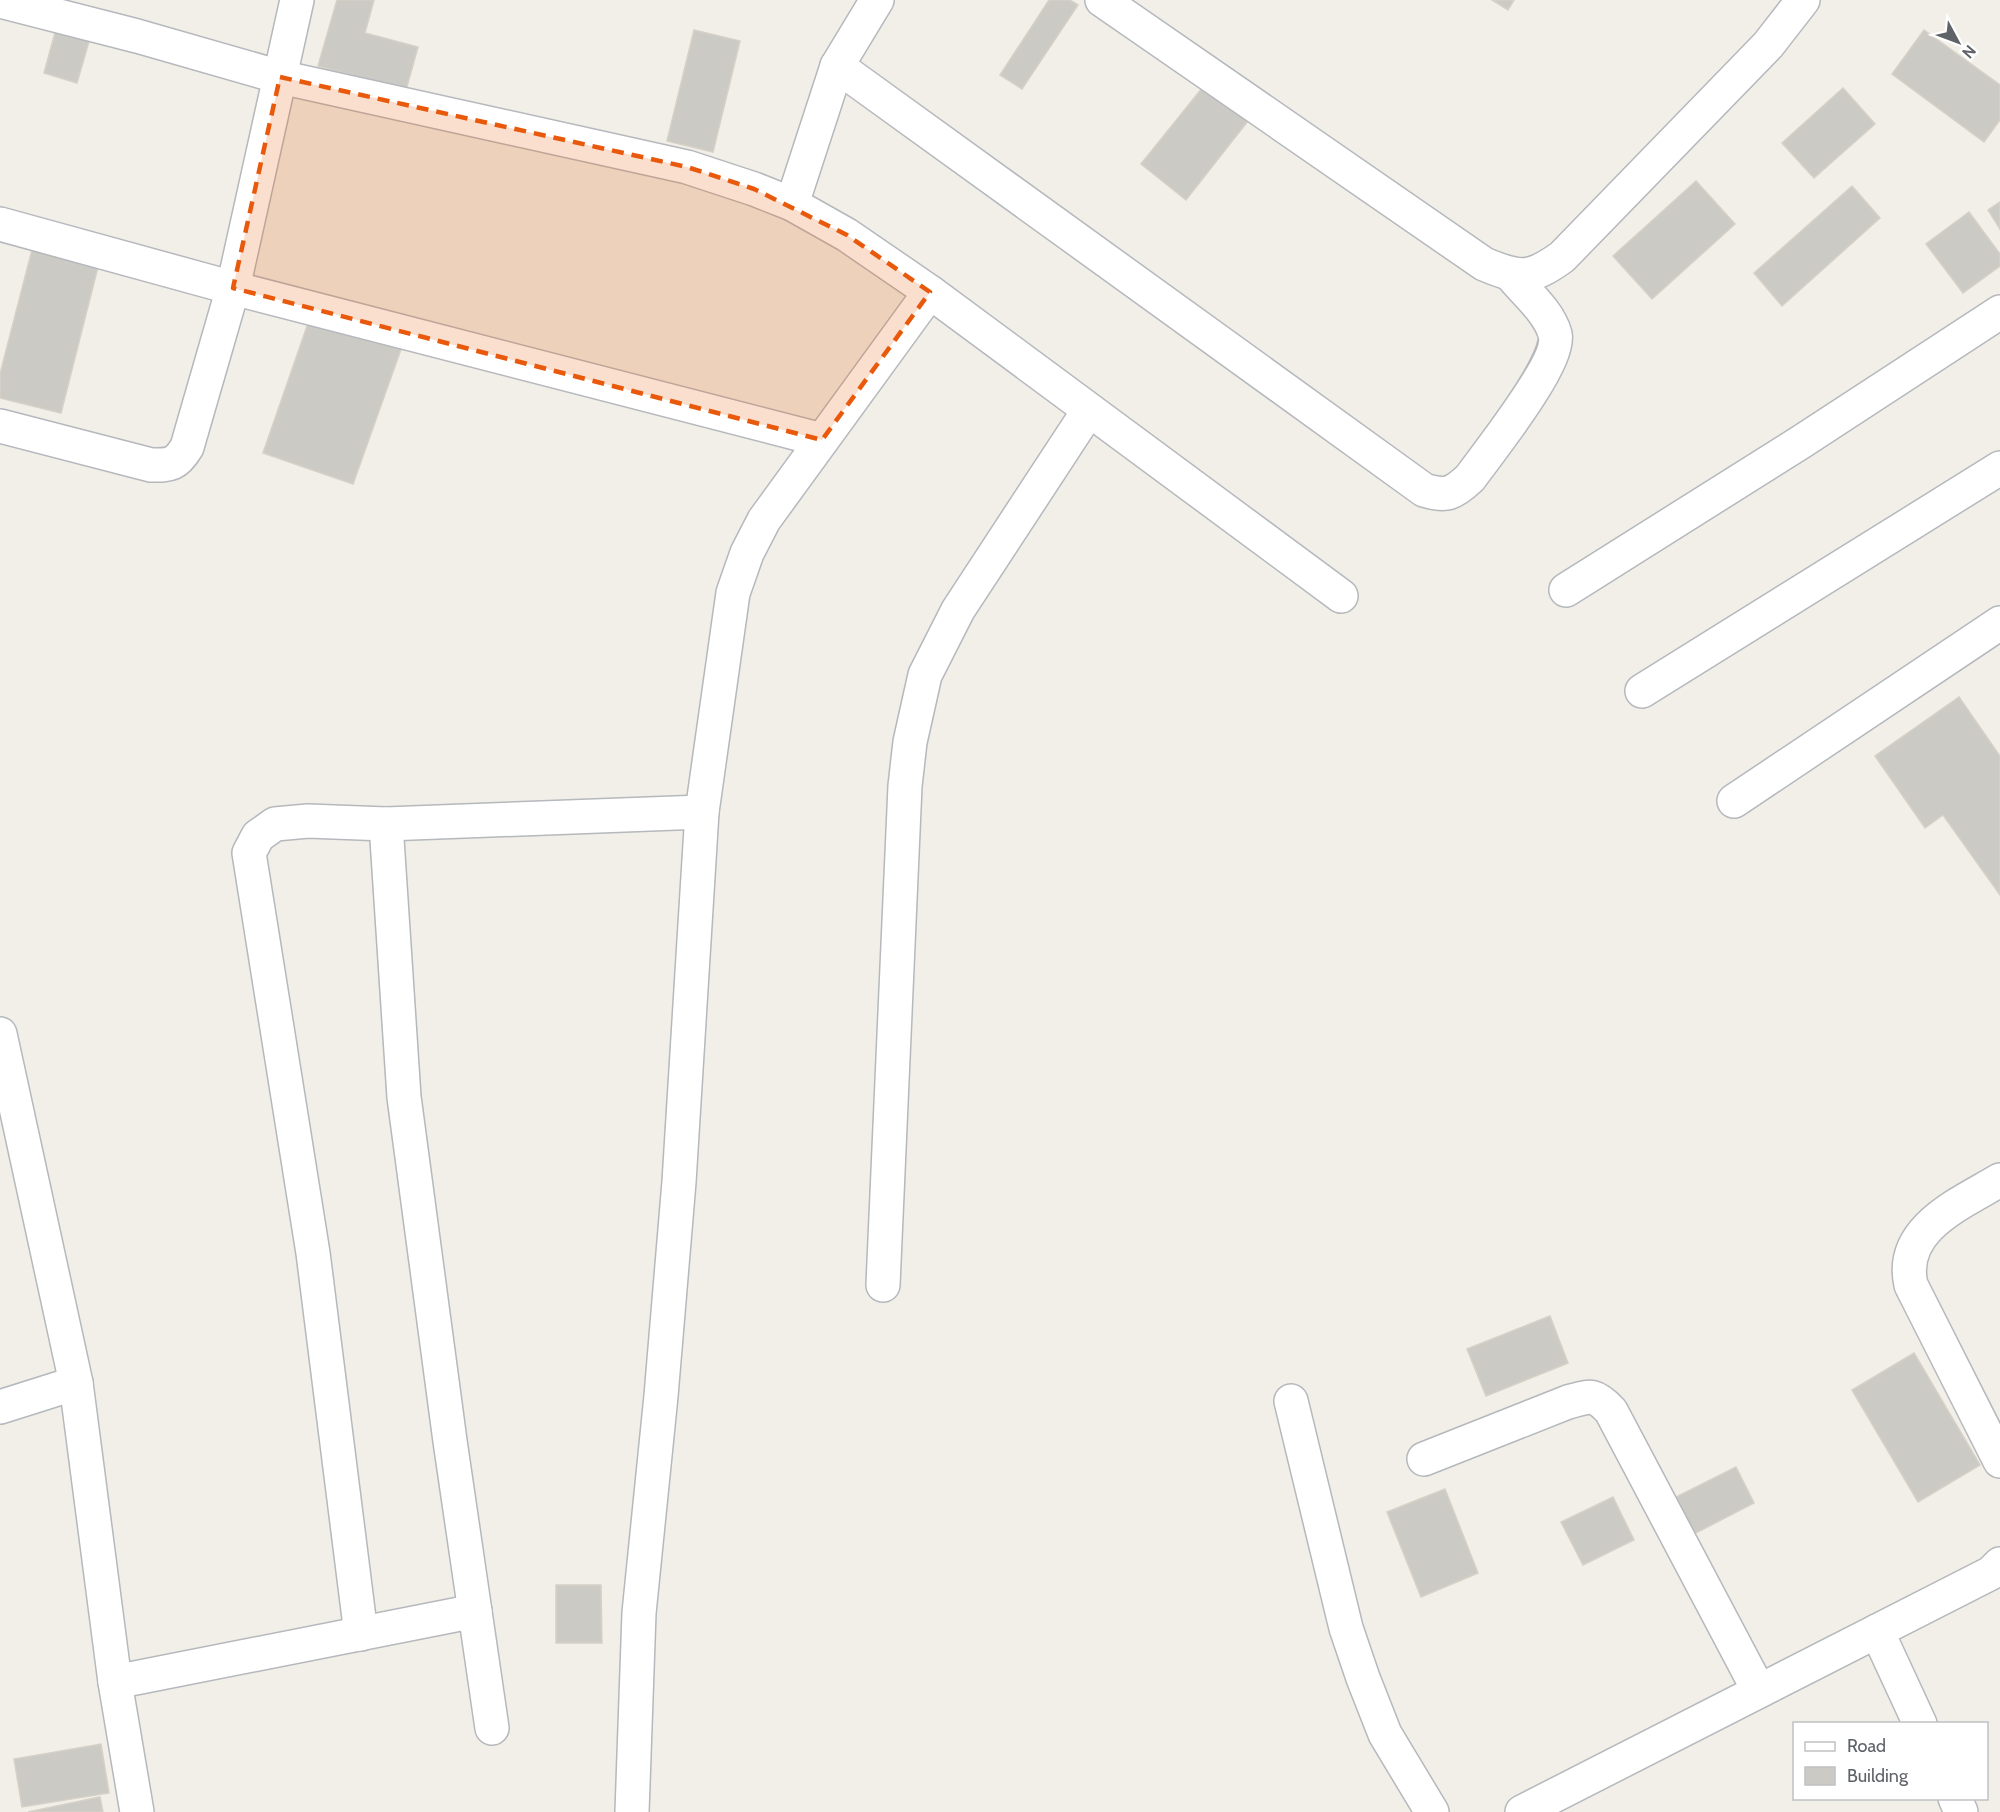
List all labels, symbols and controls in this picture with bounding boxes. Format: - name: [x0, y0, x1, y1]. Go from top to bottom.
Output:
- north arrow: [1928, 12, 1988, 72]
- text: N: [1958, 41, 1980, 62]
- legend: [1793, 1722, 1988, 1800]
- text: Road: [1847, 1735, 1886, 1757]
- text: Building: [1847, 1765, 1909, 1787]

